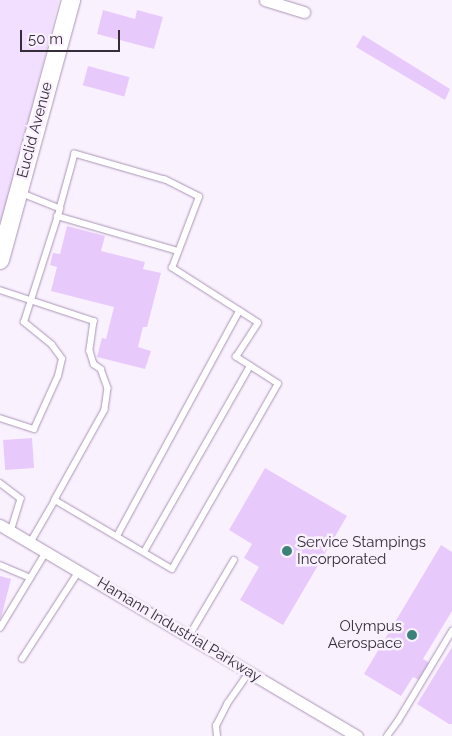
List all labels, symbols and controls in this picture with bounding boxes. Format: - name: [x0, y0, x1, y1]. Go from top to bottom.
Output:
- scale bar: [22, 20, 122, 52]
- text: 50 m: [28, 30, 63, 48]
- street label: Euclid Avenue: [13, 80, 57, 180]
- place label: Service Stampings Incorporated: [297, 533, 426, 568]
- marker: Service Stampings Incorporated: [281, 545, 293, 557]
- street label: Hamann Industrial Parkway: [93, 574, 265, 686]
- place label: Olympus Aerospace: [328, 617, 402, 652]
- marker: Olympus Aerospace: [406, 629, 418, 641]

